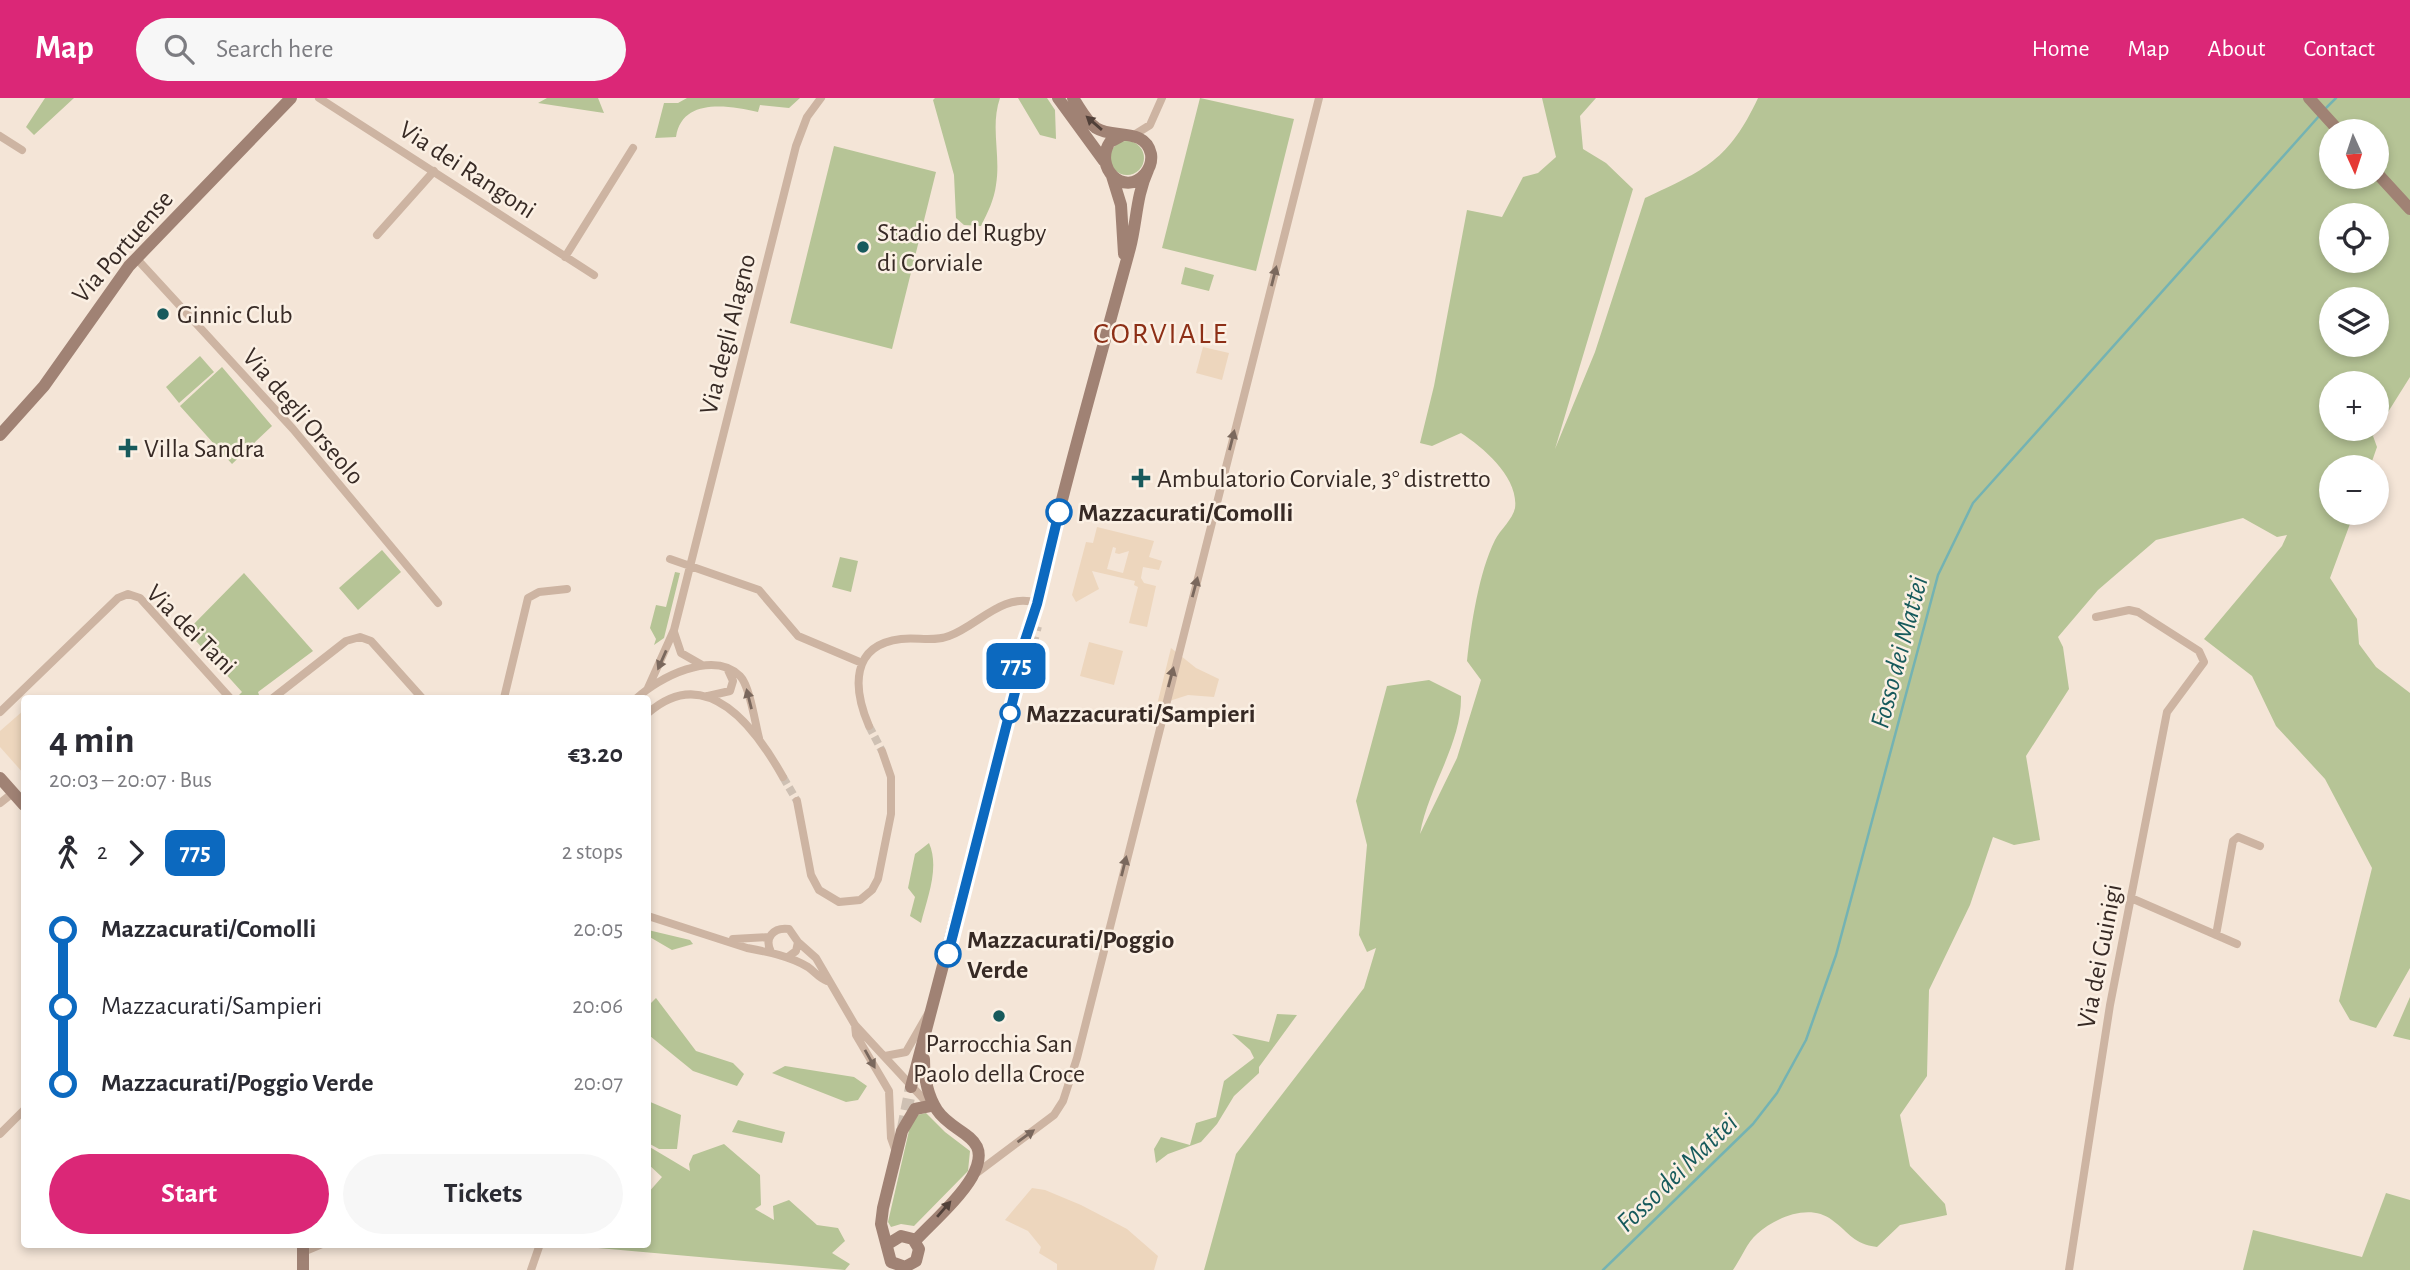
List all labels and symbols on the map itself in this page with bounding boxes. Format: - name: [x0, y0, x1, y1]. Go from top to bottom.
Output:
- one-way arrow: [1085, 115, 1103, 131]
- street label: Via dei Rangoni: [394, 116, 540, 224]
- north arrow: [2319, 119, 2389, 189]
- street label: Via Portuense: [67, 186, 178, 308]
- place label: Stadio del Rugby di Corviale: [877, 220, 1046, 276]
- marker: Stadio del Rugby di Corviale: [855, 239, 871, 255]
- street label: Via degli Alagno: [695, 251, 760, 417]
- one-way arrow: [1269, 265, 1280, 287]
- place label: Ginnic Club: [177, 302, 293, 328]
- marker: Ginnic Club: [155, 306, 171, 322]
- district label: CORVIALE: [1093, 319, 1229, 349]
- street label: Via degli Orseolo: [237, 344, 369, 490]
- one-way arrow: [1227, 429, 1238, 451]
- place label: Villa Sandra: [144, 436, 265, 462]
- marker: Villa Sandra: [118, 438, 138, 458]
- place label: Ambulatorio Corviale, 3° distretto: [1157, 466, 1491, 492]
- marker: Ambulatorio Corviale, 3° distretto: [1131, 468, 1151, 488]
- marker: Mazzacurati/Comolli: [1046, 499, 1072, 525]
- place label: Mazzacurati/Comolli: [1078, 500, 1293, 526]
- water label: Fosso dei Mattei: [1866, 573, 1934, 732]
- one-way arrow: [1190, 576, 1201, 598]
- street label: Via dei Tani: [141, 580, 241, 680]
- line badge: 775: [976, 643, 1056, 689]
- one-way arrow: [656, 649, 667, 670]
- one-way arrow: [1167, 667, 1177, 688]
- one-way arrow: [743, 688, 754, 710]
- place label: Mazzacurati/Sampieri: [1026, 701, 1255, 727]
- marker: Mazzacurati/Sampieri: [1000, 703, 1020, 723]
- one-way arrow: [1119, 855, 1130, 877]
- street label: Via dei Guinigi: [2073, 882, 2127, 1031]
- place label: Mazzacurati/Poggio Verde: [967, 927, 1174, 983]
- marker: Mazzacurati/Poggio Verde: [935, 941, 961, 967]
- marker: Parrocchia San Paolo della Croce: [991, 1008, 1007, 1024]
- place label: Parrocchia San Paolo della Croce: [913, 1031, 1085, 1087]
- one-way arrow: [864, 1049, 876, 1069]
- water label: Fosso dei Mattei: [1611, 1109, 1743, 1238]
- one-way arrow: [1017, 1129, 1035, 1143]
- one-way arrow: [936, 1200, 952, 1218]

